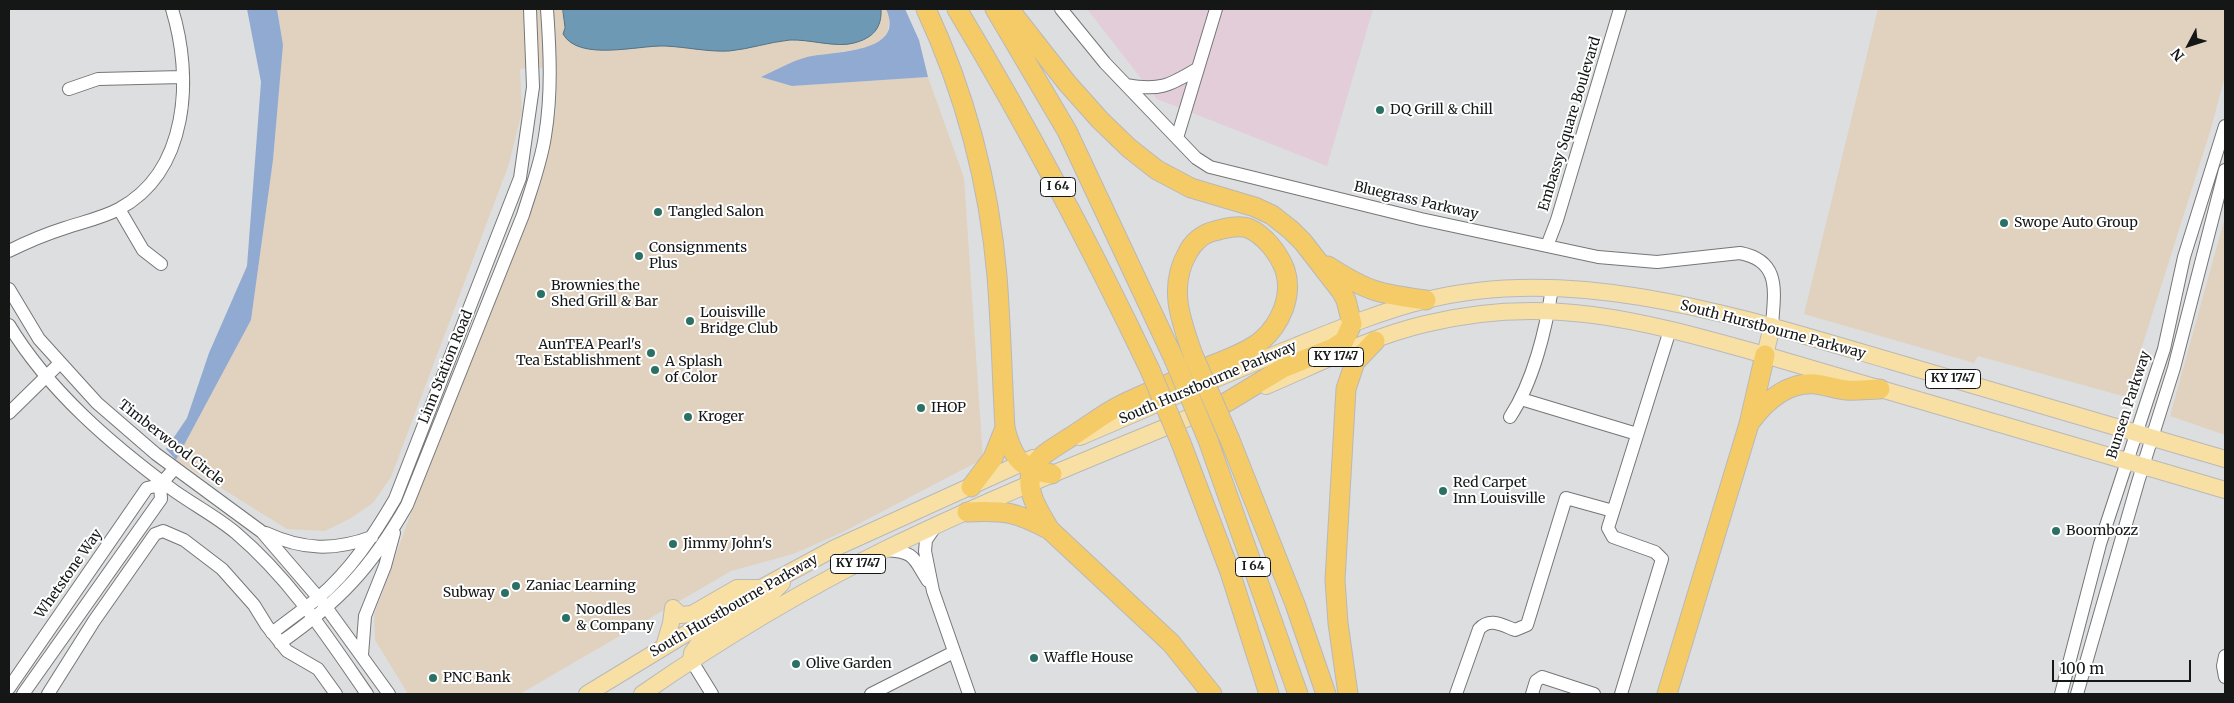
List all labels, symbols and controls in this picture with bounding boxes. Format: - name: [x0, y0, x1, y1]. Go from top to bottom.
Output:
- north arrow: [2164, 20, 2214, 70]
- street label: Embassy Square Boulevard: [1535, 35, 1605, 213]
- text: N: [2167, 45, 2188, 65]
- place label: DQ Grill & Chill: [1390, 102, 1493, 118]
- marker: DQ Grill & Chill: [1374, 104, 1386, 116]
- road number: I 64: [1040, 178, 1076, 196]
- street label: Bluegrass Parkway: [1352, 179, 1480, 223]
- place label: Tangled Salon: [668, 204, 764, 220]
- marker: Tangled Salon: [652, 206, 664, 218]
- place label: Swope Auto Group: [2014, 215, 2138, 231]
- marker: Swope Auto Group: [1998, 217, 2010, 229]
- place label: Consignments Plus: [649, 240, 747, 272]
- marker: Consignments Plus: [633, 250, 645, 262]
- place label: Brownies the Shed Grill & Bar: [551, 278, 658, 310]
- marker: Brownies the Shed Grill & Bar: [535, 288, 547, 300]
- street label: South Hurstbourne Parkway: [1678, 297, 1868, 363]
- place label: Louisville Bridge Club: [700, 305, 778, 338]
- street label: Linn Station Road: [416, 308, 476, 426]
- marker: Louisville Bridge Club: [684, 315, 696, 327]
- place label: AunTEA Pearl's Tea Establishment: [516, 337, 641, 370]
- street label: South Hurstbourne Parkway: [1117, 338, 1299, 428]
- marker: AunTEA Pearl's Tea Establishment: [645, 347, 657, 359]
- road number: KY 1747: [1308, 348, 1364, 367]
- street label: Bunsen Parkway: [2104, 349, 2154, 461]
- place label: A Splash of Color: [665, 354, 723, 387]
- marker: A Splash of Color: [649, 364, 661, 376]
- road number: KY 1747: [1926, 369, 1980, 388]
- street label: Timberwood Circle: [115, 397, 227, 489]
- place label: IHOP: [931, 400, 966, 416]
- marker: IHOP: [915, 402, 927, 414]
- place label: Kroger: [698, 409, 744, 425]
- marker: Kroger: [682, 411, 694, 423]
- place label: Red Carpet Inn Louisville: [1453, 475, 1545, 508]
- marker: Red Carpet Inn Louisville: [1437, 485, 1449, 497]
- place label: Boombozz: [2066, 523, 2138, 539]
- marker: Boombozz: [2050, 525, 2062, 537]
- street label: Whetstone Way: [32, 526, 106, 622]
- place label: Jimmy John's: [683, 536, 772, 552]
- marker: Jimmy John's: [667, 538, 679, 550]
- street label: South Hurstbourne Parkway: [647, 551, 821, 661]
- road number: KY 1747: [830, 554, 886, 574]
- road number: I 64: [1236, 558, 1270, 576]
- place label: Zaniac Learning: [526, 578, 636, 594]
- marker: Zaniac Learning: [510, 580, 522, 592]
- place label: Subway: [443, 585, 495, 601]
- marker: Subway: [499, 587, 511, 599]
- place label: Noodles & Company: [576, 602, 654, 634]
- marker: Noodles & Company: [560, 612, 572, 624]
- place label: Waffle House: [1044, 650, 1133, 666]
- scale bar: [2054, 650, 2193, 682]
- marker: Waffle House: [1028, 652, 1040, 664]
- place label: Olive Garden: [806, 656, 892, 672]
- marker: Olive Garden: [790, 658, 802, 670]
- text: 100 m: [2060, 659, 2104, 678]
- place label: PNC Bank: [443, 670, 511, 686]
- marker: PNC Bank: [427, 672, 439, 684]

